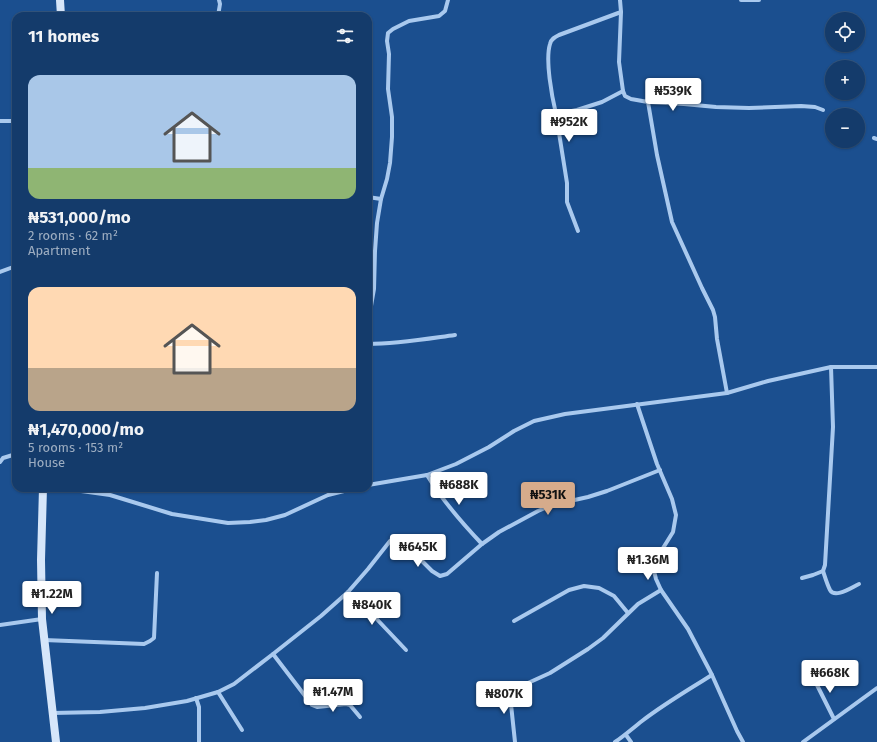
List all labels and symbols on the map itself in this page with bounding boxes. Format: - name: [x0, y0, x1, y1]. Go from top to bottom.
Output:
- pin: ₦539K: [645, 78, 701, 112]
- pin: ₦952K: [541, 109, 597, 143]
- pin: ₦688K: [431, 472, 487, 506]
- pin: ₦531K: [520, 482, 576, 516]
- pin: ₦645K: [390, 534, 446, 568]
- pin: ₦1.36M: [615, 547, 681, 581]
- pin: ₦1.22M: [19, 581, 85, 615]
- pin: ₦840K: [344, 592, 400, 626]
- pin: ₦668K: [802, 660, 858, 694]
- pin: ₦1.47M: [300, 679, 366, 713]
- pin: ₦807K: [476, 681, 532, 715]

